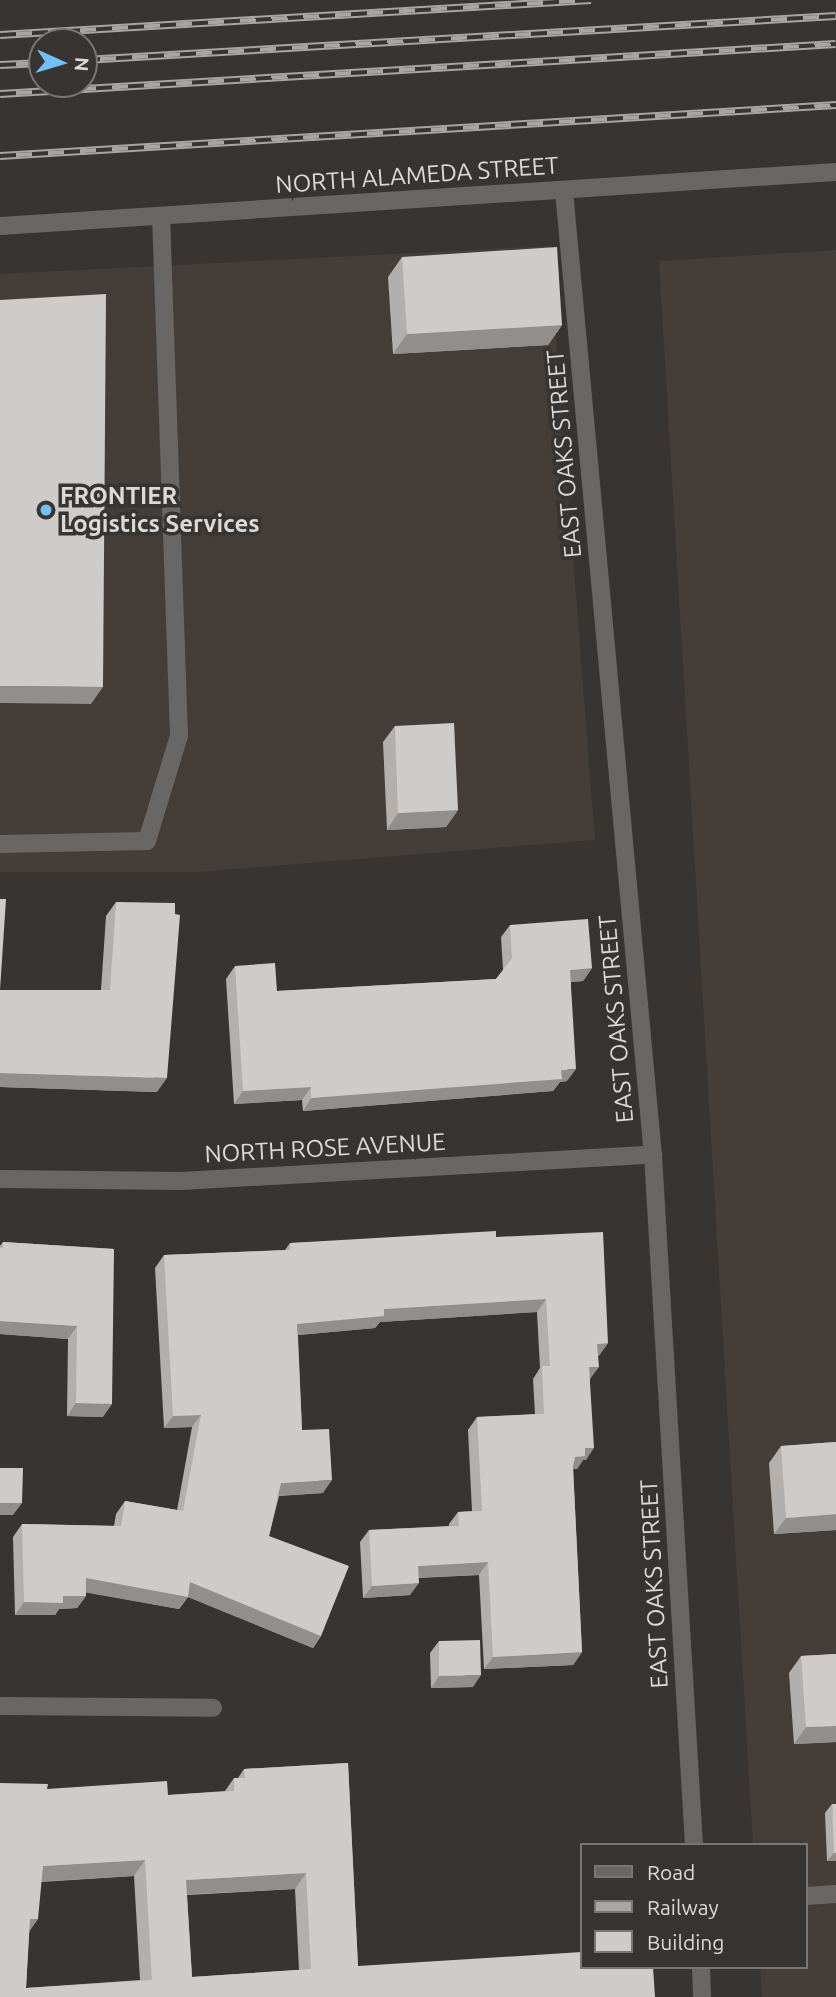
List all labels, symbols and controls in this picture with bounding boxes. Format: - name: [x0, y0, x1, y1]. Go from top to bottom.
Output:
- north arrow: [28, 28, 98, 98]
- text: N: [70, 56, 93, 72]
- street label: NORTH ALAMEDA STREET: [275, 151, 559, 199]
- street label: EAST OAKS STREET: [541, 349, 587, 559]
- place label: FRONTIER Logistics Services: [60, 482, 260, 538]
- marker: FRONTIER Logistics Services: [38, 502, 54, 518]
- street label: EAST OAKS STREET: [593, 914, 639, 1124]
- street label: NORTH ROSE AVENUE: [204, 1127, 446, 1169]
- street label: EAST OAKS STREET: [634, 1479, 674, 1689]
- legend: [580, 1843, 808, 1969]
- text: Road: [647, 1860, 695, 1884]
- text: Railway: [647, 1895, 719, 1919]
- text: Building: [647, 1930, 724, 1954]

